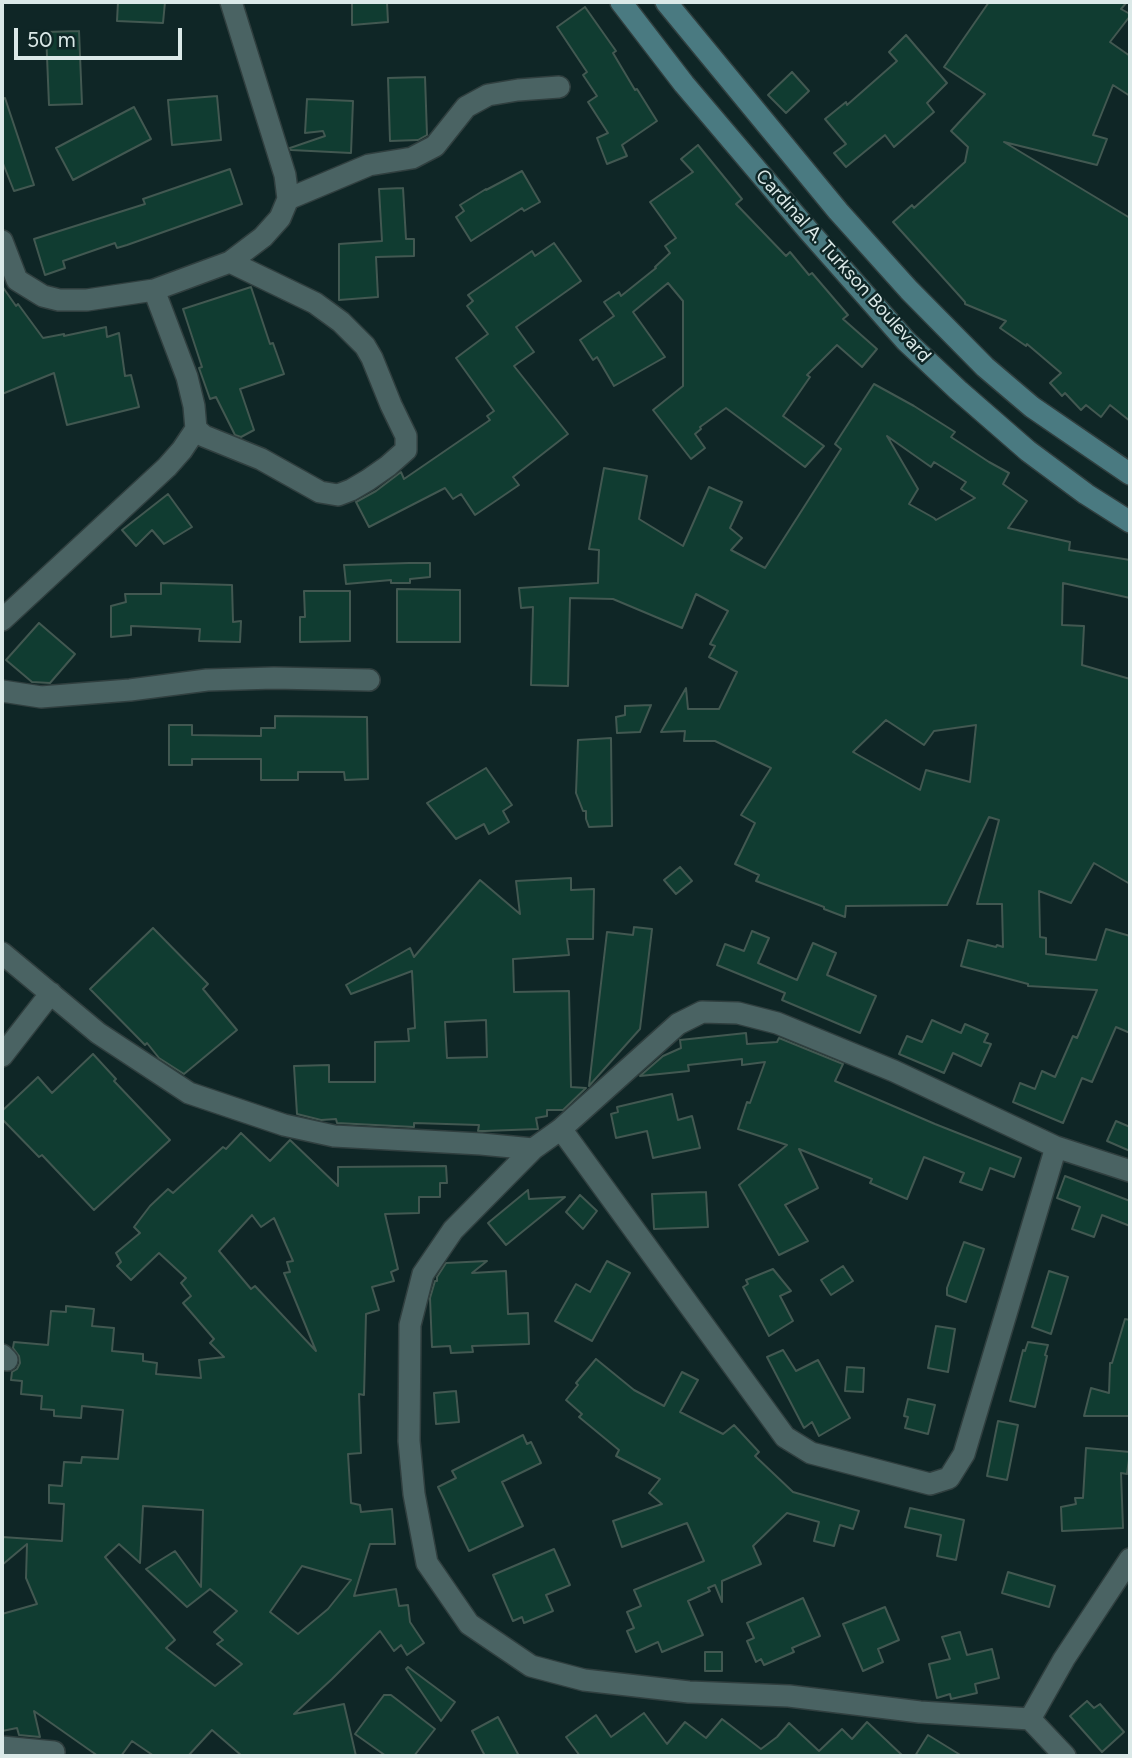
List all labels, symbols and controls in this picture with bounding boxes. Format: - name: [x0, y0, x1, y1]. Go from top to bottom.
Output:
- scale bar: [18, 14, 186, 58]
- text: 50 m: [27, 27, 76, 52]
- street label: Cardinal A. Turkson Boulevard: [750, 165, 936, 367]

